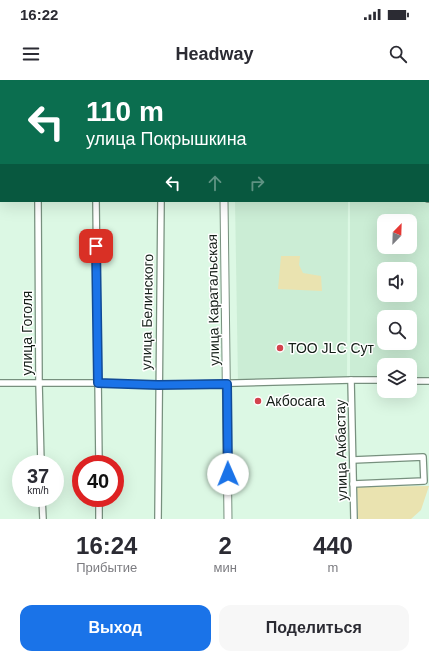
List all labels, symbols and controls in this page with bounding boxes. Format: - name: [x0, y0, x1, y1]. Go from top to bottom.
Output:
- text: 16:22: [20, 6, 58, 23]
- icon: menu: [20, 43, 42, 65]
- icon: search: [387, 43, 409, 65]
- text: Headway: [175, 44, 254, 64]
- icon: left: [20, 96, 72, 148]
- text: 110 m: [86, 96, 164, 127]
- text: улица Покрышкина: [86, 129, 247, 149]
- icon: left: [162, 172, 184, 194]
- icon: ahead: [204, 172, 226, 194]
- icon: right: [246, 172, 268, 194]
- north arrow: [377, 214, 417, 254]
- map controls: [377, 214, 417, 398]
- pin: [79, 229, 113, 263]
- street label: улица Каратальская: [204, 234, 222, 366]
- icon: arrive: [85, 235, 107, 257]
- street label: улица Белинского: [138, 254, 156, 370]
- button: sound: [377, 262, 417, 302]
- street label: улица Гоголя: [19, 291, 35, 375]
- button: search: [377, 310, 417, 350]
- place label: ТОО JLC Сут: [288, 340, 374, 356]
- marker: ТОО JLC Сут: [275, 343, 285, 353]
- button: layers: [377, 358, 417, 398]
- place label: Акбосага: [266, 393, 325, 409]
- marker: Акбосага: [253, 396, 263, 406]
- street label: улица Акбастау: [332, 399, 350, 501]
- position arrow: [207, 453, 249, 495]
- speed limit sign: 40: [72, 455, 124, 507]
- text: 37: [27, 465, 49, 487]
- text: km/h: [27, 485, 49, 496]
- text: 16:24: [76, 532, 137, 559]
- text: 2: [218, 532, 232, 559]
- text: 440: [313, 532, 353, 559]
- text: Прибытие: [76, 560, 137, 575]
- text: мин: [213, 560, 237, 575]
- text: m: [327, 560, 338, 575]
- button: Выход: [20, 605, 211, 651]
- button: Поделиться: [219, 605, 409, 651]

